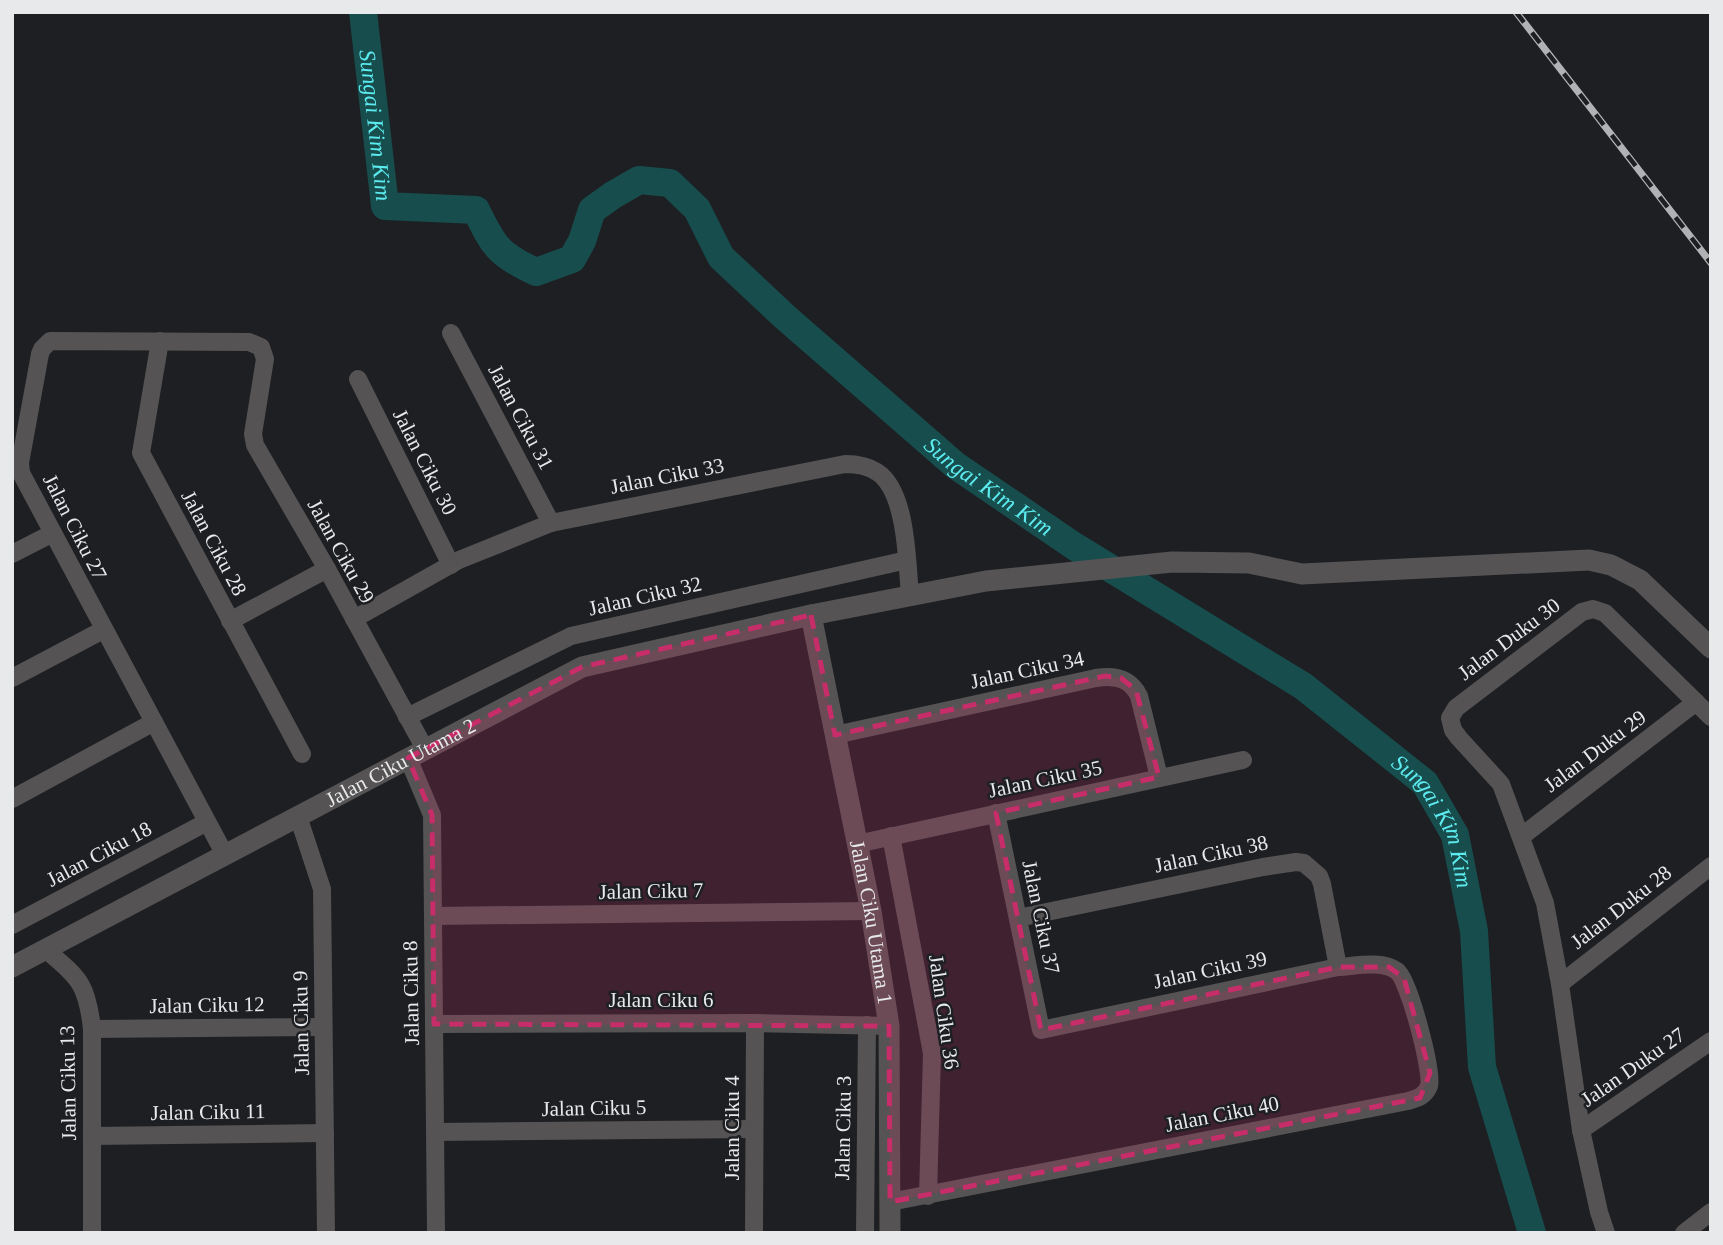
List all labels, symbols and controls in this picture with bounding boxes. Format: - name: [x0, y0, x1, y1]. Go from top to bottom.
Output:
- water label: Sungai Kim Kim: [355, 48, 397, 202]
- street label: Jalan Ciku 31: [483, 360, 559, 474]
- street label: Jalan Ciku 30: [388, 405, 462, 519]
- water label: Sungai Kim Kim: [919, 432, 1058, 541]
- street label: Jalan Ciku 33: [608, 453, 726, 499]
- street label: Jalan Ciku 27: [38, 470, 112, 584]
- street label: Jalan Ciku 28: [176, 486, 252, 600]
- street label: Jalan Ciku 29: [303, 495, 379, 607]
- street label: Jalan Ciku 32: [586, 571, 704, 621]
- street label: Jalan Duku 30: [1453, 593, 1565, 685]
- street label: Jalan Ciku 34: [968, 646, 1086, 694]
- street label: Jalan Duku 29: [1539, 705, 1651, 797]
- street label: Jalan Ciku Utama 2: [321, 713, 480, 812]
- water label: Sungai Kim Kim: [1387, 749, 1478, 890]
- street label: Jalan Ciku 35: [986, 755, 1104, 803]
- street label: Jalan Ciku 18: [42, 816, 156, 892]
- street label: Jalan Ciku 38: [1152, 830, 1270, 878]
- street label: Jalan Ciku Utama 1: [845, 838, 897, 1006]
- street label: Jalan Ciku 37: [1017, 858, 1065, 976]
- street label: Jalan Duku 28: [1566, 860, 1676, 954]
- street label: Jalan Ciku 7: [598, 878, 704, 904]
- street label: Jalan Ciku 8: [398, 940, 424, 1046]
- street label: Jalan Ciku 39: [1151, 946, 1269, 994]
- street label: Jalan Ciku 36: [924, 953, 964, 1071]
- street label: Jalan Ciku 9: [288, 970, 314, 1076]
- street label: Jalan Ciku 6: [609, 988, 714, 1012]
- street label: Jalan Ciku 12: [149, 992, 265, 1018]
- street label: Jalan Duku 27: [1576, 1022, 1690, 1112]
- street label: Jalan Ciku 13: [55, 1025, 81, 1141]
- street label: Jalan Ciku 4: [720, 1075, 744, 1181]
- street label: Jalan Ciku 3: [830, 1075, 856, 1181]
- street label: Jalan Ciku 40: [1163, 1091, 1281, 1137]
- street label: Jalan Ciku 5: [541, 1095, 647, 1121]
- street label: Jalan Ciku 11: [150, 1099, 266, 1125]

